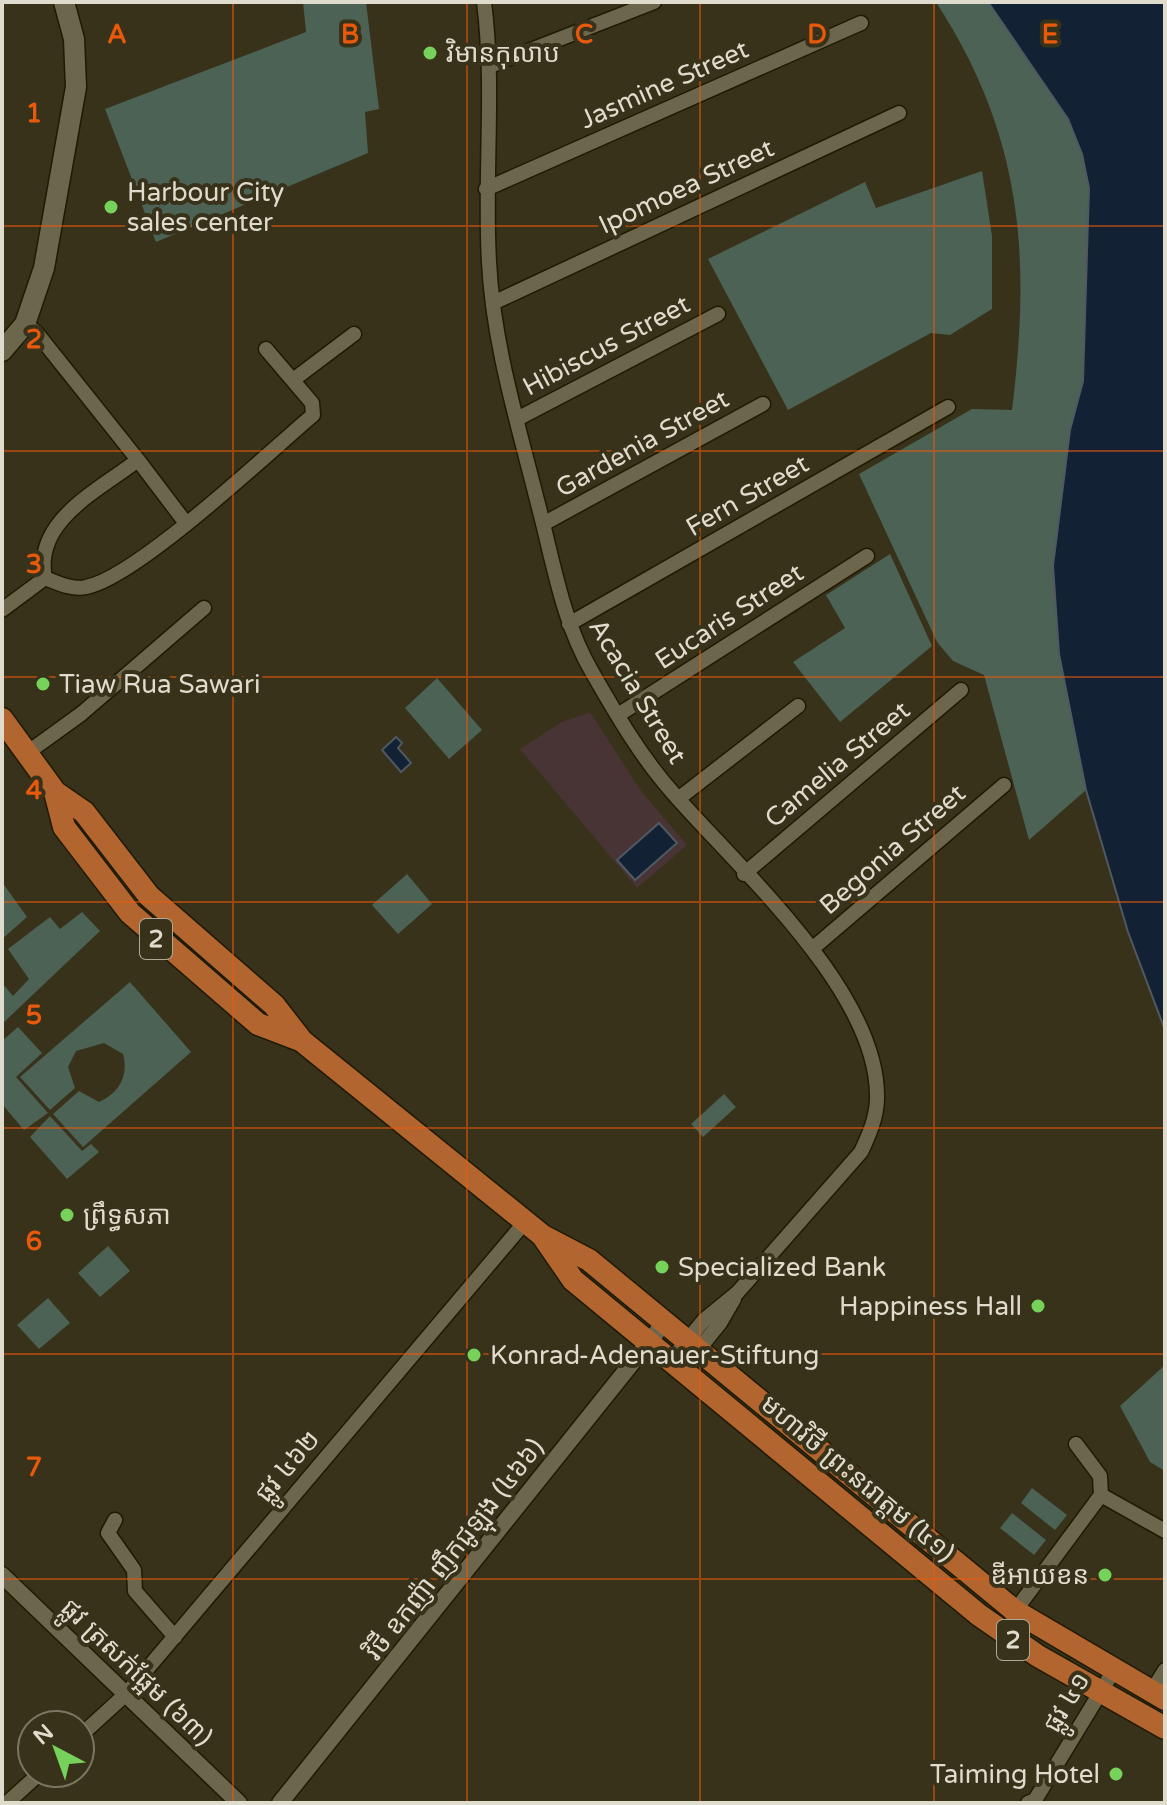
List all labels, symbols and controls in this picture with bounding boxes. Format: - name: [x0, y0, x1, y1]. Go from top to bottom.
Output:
- text: A: [107, 19, 127, 50]
- text: B: [341, 19, 359, 50]
- text: C: [575, 19, 593, 50]
- text: D: [807, 19, 827, 50]
- text: E: [1042, 19, 1058, 50]
- street label: Jasmine Street: [575, 33, 753, 135]
- place label: វិមានកុលាប: [445, 38, 560, 70]
- marker: វិមានកុលាប: [421, 44, 439, 62]
- text: 1: [26, 98, 42, 129]
- street label: Ipomoea Street: [594, 132, 779, 241]
- place label: Harbour City sales center: [127, 177, 284, 238]
- marker: Harbour City sales center: [102, 198, 120, 216]
- street label: Hibiscus Street: [518, 288, 695, 402]
- text: 2: [26, 324, 42, 355]
- street label: Gardenia Street: [550, 383, 734, 504]
- street label: Fern Street: [680, 448, 814, 543]
- text: 3: [26, 549, 42, 580]
- street label: Eucaris Street: [649, 557, 809, 676]
- street label: Acacia Street: [582, 613, 693, 769]
- place label: Tiaw Rua Sawari: [59, 669, 260, 700]
- marker: Tiaw Rua Sawari: [34, 675, 52, 693]
- street label: Camelia Street: [758, 695, 916, 834]
- text: 4: [26, 775, 42, 806]
- street label: Begonia Street: [813, 778, 972, 921]
- road number: 2: [140, 919, 172, 959]
- text: 5: [26, 1000, 42, 1031]
- place label: ព្រឹទ្ធសភា: [83, 1200, 171, 1232]
- marker: ព្រឹទ្ធសភា: [58, 1206, 76, 1224]
- text: 6: [26, 1226, 42, 1257]
- place label: Specialized Bank: [678, 1252, 886, 1283]
- marker: Specialized Bank: [653, 1258, 671, 1276]
- place label: Happiness Hall: [839, 1291, 1022, 1322]
- marker: Happiness Hall: [1029, 1297, 1047, 1315]
- place label: Konrad-Adenauer-Stiftung: [490, 1340, 819, 1371]
- marker: Konrad-Adenauer-Stiftung: [465, 1346, 483, 1364]
- street label: មហាវិថី ព្រះនរោត្តម (៤១): [754, 1388, 961, 1569]
- street label: ផ្លូវ ៤៦២: [248, 1424, 332, 1514]
- street label: វិថី ឧកញ៉ា ញឹកជូឡុង (៤៦៦): [357, 1432, 556, 1671]
- text: 7: [26, 1452, 42, 1483]
- place label: ឌីអាយខន: [990, 1560, 1089, 1591]
- marker: ឌីអាយខន: [1096, 1566, 1114, 1584]
- street label: ផ្លូវ ត្រសក់ផ្អែម (៦៣): [49, 1592, 219, 1758]
- road number: 2: [997, 1620, 1029, 1660]
- street label: ផ្លូវ ៤១: [1036, 1667, 1103, 1742]
- north arrow: [16, 1709, 96, 1789]
- text: N: [28, 1719, 59, 1750]
- place label: Taiming Hotel: [930, 1759, 1100, 1790]
- marker: Taiming Hotel: [1107, 1765, 1125, 1783]

